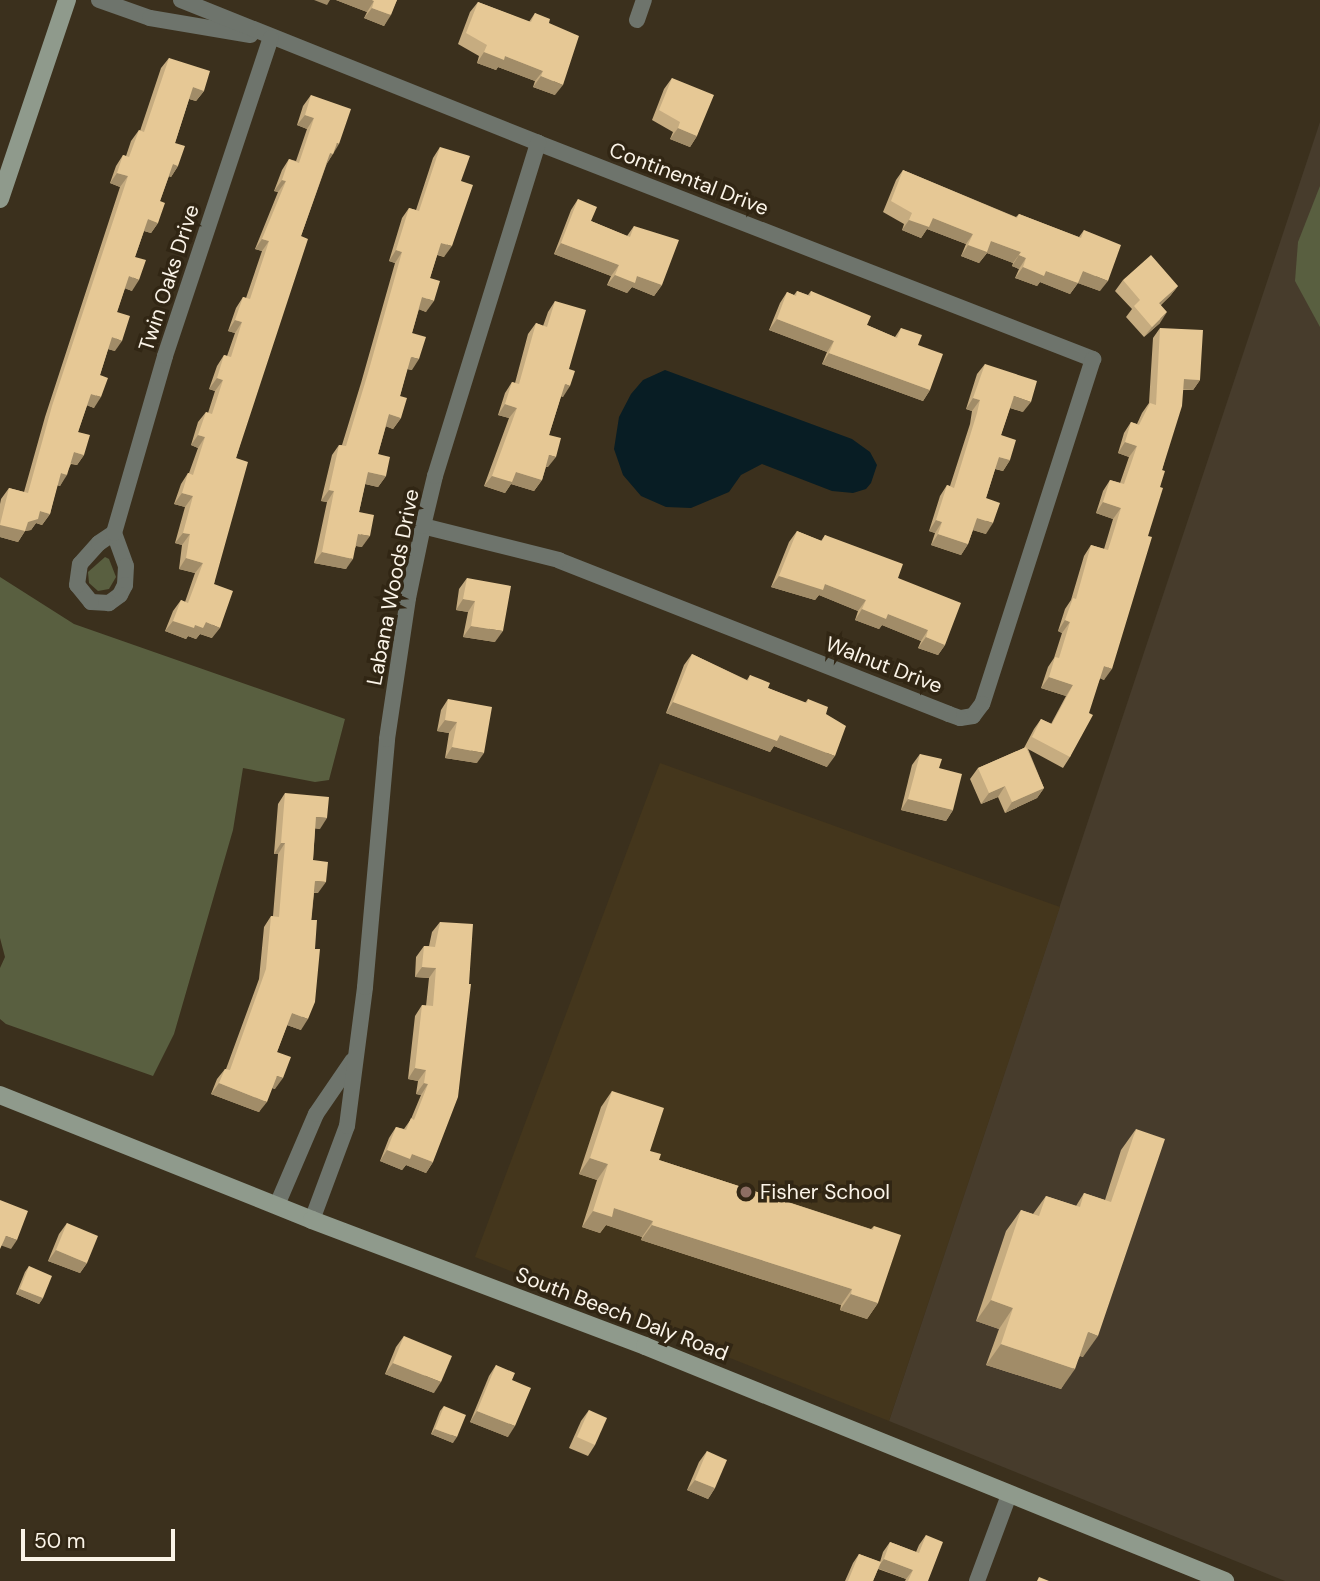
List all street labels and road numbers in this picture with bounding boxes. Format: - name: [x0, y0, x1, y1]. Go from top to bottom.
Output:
- street label: Continental Drive: [606, 137, 772, 221]
- street label: Twin Oaks Drive: [133, 201, 205, 355]
- street label: Labana Woods Drive: [362, 487, 424, 687]
- street label: Walnut Drive: [822, 631, 946, 699]
- street label: South Beech Daly Road: [512, 1262, 732, 1366]

